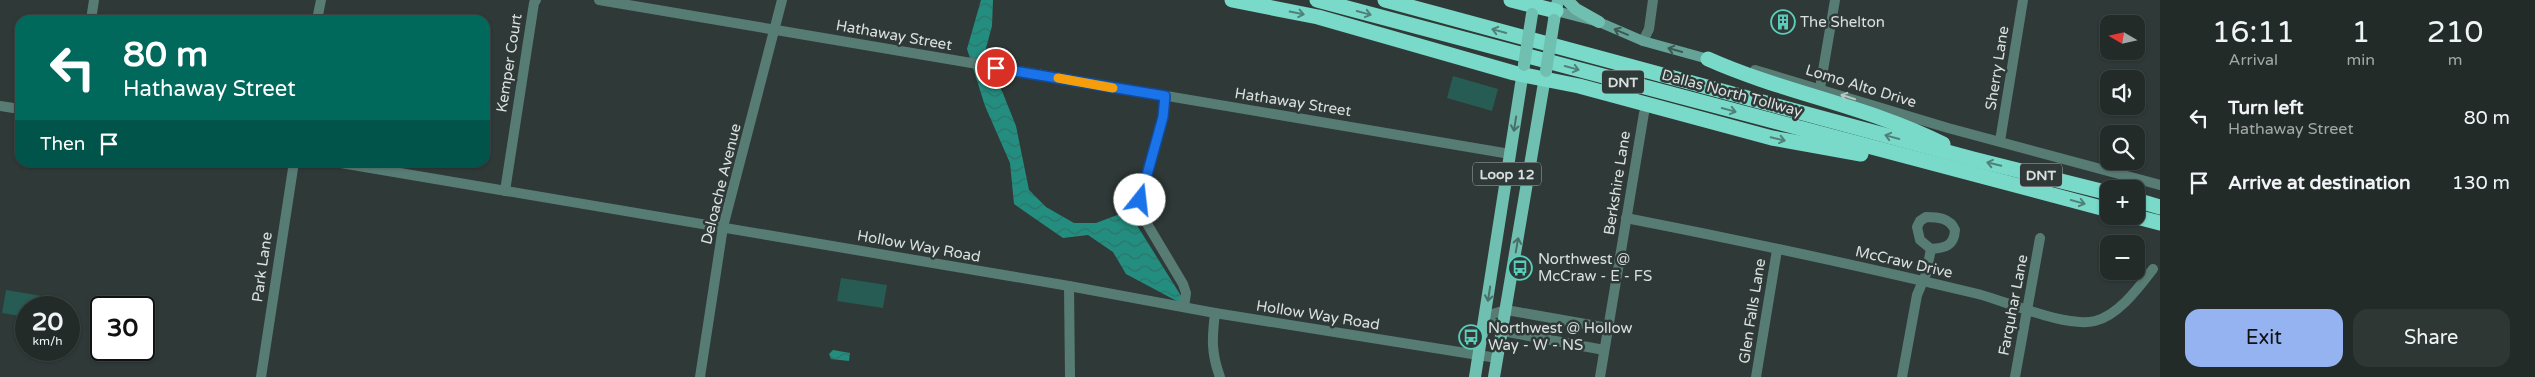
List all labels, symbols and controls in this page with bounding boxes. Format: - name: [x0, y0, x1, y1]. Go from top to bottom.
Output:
- one-way arrow: [1289, 8, 1305, 18]
- one-way arrow: [1356, 8, 1372, 18]
- building icon: The Shelton: [1770, 9, 1796, 35]
- street label: Kemper Court: [492, 12, 526, 114]
- place label: The Shelton: [1800, 13, 1885, 31]
- text: 16:11: [2212, 14, 2295, 51]
- text: 1: [2351, 14, 2370, 51]
- text: 210: [2427, 14, 2483, 51]
- north arrow: [2100, 15, 2145, 60]
- map controls: [2100, 15, 2145, 280]
- street label: Hathaway Street: [835, 16, 954, 54]
- one-way arrow: [1491, 25, 1507, 35]
- street label: Sherry Lane: [1981, 25, 2013, 111]
- one-way arrow: [1614, 26, 1629, 36]
- text: 80 m: [123, 34, 208, 76]
- icon: left: [40, 35, 105, 100]
- one-way arrow: [1668, 44, 1684, 54]
- pin: [975, 47, 1017, 89]
- text: Arrival: [2229, 50, 2278, 70]
- text: min: [2347, 50, 2375, 70]
- text: m: [2448, 50, 2462, 70]
- icon: arrive: [982, 54, 1010, 82]
- street label: Lomo Alto Drive: [1803, 61, 1919, 111]
- one-way arrow: [1563, 64, 1579, 73]
- street label: Dallas North Tollway: [1660, 66, 1804, 120]
- road number: DNT: [1602, 70, 1644, 94]
- button: sound: [2100, 70, 2145, 115]
- text: Hathaway Street: [123, 76, 296, 102]
- street label: Hathaway Street: [1233, 84, 1353, 120]
- one-way arrow: [1841, 91, 1857, 101]
- text: Turn left: [2228, 97, 2304, 119]
- icon: left: [2185, 104, 2213, 132]
- one-way arrow: [1720, 106, 1736, 115]
- text: 80 m: [2464, 107, 2510, 129]
- one-way arrow: [1510, 115, 1520, 131]
- text: Hathaway Street: [2228, 119, 2354, 139]
- street label: Deloache Avenue: [697, 122, 745, 246]
- button: search: [2100, 125, 2145, 170]
- icon: arrive: [95, 130, 123, 158]
- street label: Berkshire Lane: [1600, 130, 1634, 236]
- one-way arrow: [1884, 132, 1900, 141]
- text: Then: [40, 133, 85, 155]
- one-way arrow: [1770, 135, 1786, 144]
- one-way arrow: [1986, 159, 2002, 168]
- road number: Loop 12: [1473, 162, 1541, 185]
- road number: DNT: [2020, 164, 2062, 186]
- icon: arrive: [2185, 169, 2213, 197]
- text: Arrive at destination: [2228, 172, 2411, 194]
- text: 130 m: [2452, 172, 2510, 194]
- position arrow: [1113, 173, 1165, 225]
- button: +: [2100, 180, 2145, 225]
- one-way arrow: [2070, 198, 2086, 207]
- street label: Hollow Way Road: [856, 226, 982, 266]
- street label: Park Lane: [248, 231, 276, 303]
- button: −: [2100, 235, 2145, 280]
- one-way arrow: [1513, 237, 1523, 253]
- street label: McCraw Drive: [1854, 242, 1954, 282]
- place label: Northwest @ McCraw - E - FS: [1538, 250, 1652, 285]
- street label: Farquhar Lane: [1994, 253, 2032, 357]
- bus stop icon: Northwest @ McCraw - E - FS: [1507, 255, 1533, 281]
- street label: Glen Falls Lane: [1735, 257, 1769, 365]
- one-way arrow: [1483, 286, 1493, 302]
- speed limit sign: 30: [90, 296, 155, 361]
- street label: Hollow Way Road: [1255, 296, 1381, 334]
- text: 20: [32, 307, 63, 337]
- button: Exit: [2185, 309, 2343, 367]
- button: Share: [2353, 309, 2510, 367]
- place label: Northwest @ Hollow Way - W - NS: [1488, 319, 1633, 354]
- bus stop icon: Northwest @ Hollow Way - W - NS: [1458, 324, 1484, 350]
- text: km/h: [32, 334, 63, 348]

